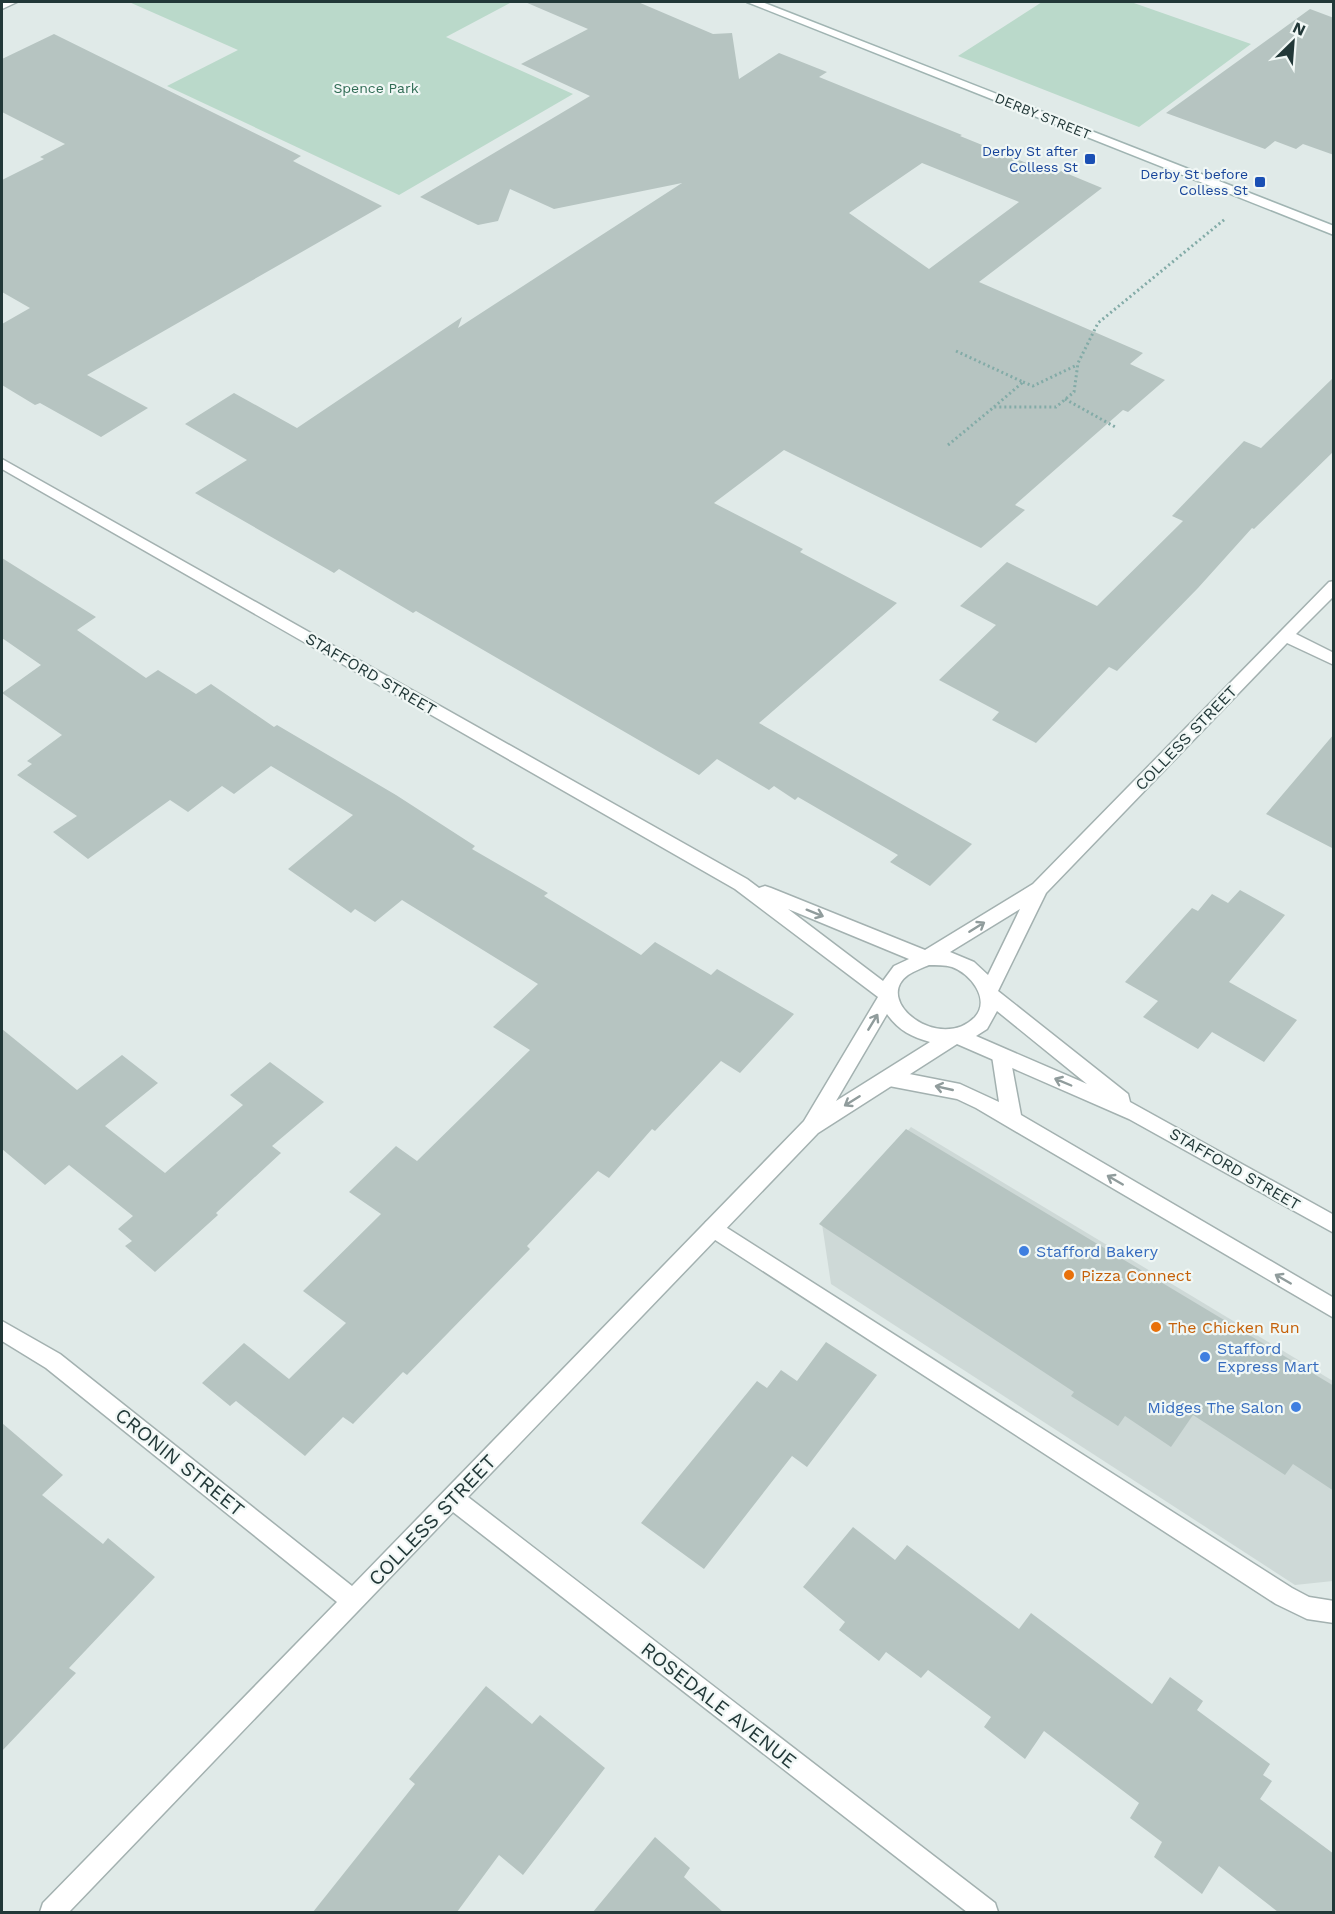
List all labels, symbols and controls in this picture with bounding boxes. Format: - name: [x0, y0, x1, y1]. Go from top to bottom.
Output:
- north arrow: [1263, 12, 1323, 72]
- text: N: [1290, 18, 1309, 40]
- park label: Spence Park: [333, 80, 419, 96]
- street label: DERBY STREET: [993, 89, 1094, 143]
- place label: Derby St after Colless St: [982, 143, 1078, 175]
- marker: Derby St after Colless St: [1083, 152, 1097, 166]
- place label: Derby St before Colless St: [1140, 166, 1248, 198]
- marker: Derby St before Colless St: [1253, 175, 1267, 189]
- street label: STAFFORD STREET: [302, 629, 440, 719]
- street label: COLLESS STREET: [1131, 681, 1241, 794]
- one-way arrow: [805, 908, 824, 919]
- one-way arrow: [968, 921, 985, 933]
- one-way arrow: [867, 1014, 879, 1031]
- one-way arrow: [1054, 1076, 1073, 1087]
- one-way arrow: [935, 1082, 954, 1093]
- one-way arrow: [844, 1096, 861, 1108]
- street label: STAFFORD STREET: [1166, 1124, 1304, 1214]
- one-way arrow: [1107, 1174, 1124, 1186]
- place label: Stafford Bakery: [1036, 1242, 1159, 1261]
- marker: Stafford Bakery: [1017, 1244, 1031, 1258]
- place label: Pizza Connect: [1081, 1266, 1192, 1285]
- marker: Pizza Connect: [1062, 1268, 1076, 1282]
- one-way arrow: [1275, 1273, 1292, 1285]
- place label: The Chicken Run: [1168, 1318, 1300, 1337]
- marker: The Chicken Run: [1149, 1320, 1163, 1334]
- place label: Stafford Express Mart: [1217, 1339, 1319, 1376]
- marker: Stafford Express Mart: [1198, 1350, 1212, 1364]
- place label: Midges The Salon: [1147, 1398, 1284, 1417]
- marker: Midges The Salon: [1289, 1400, 1303, 1414]
- street label: CRONIN STREET: [111, 1403, 249, 1521]
- street label: COLLESS STREET: [363, 1449, 501, 1591]
- street label: ROSEDALE AVENUE: [636, 1637, 802, 1773]

